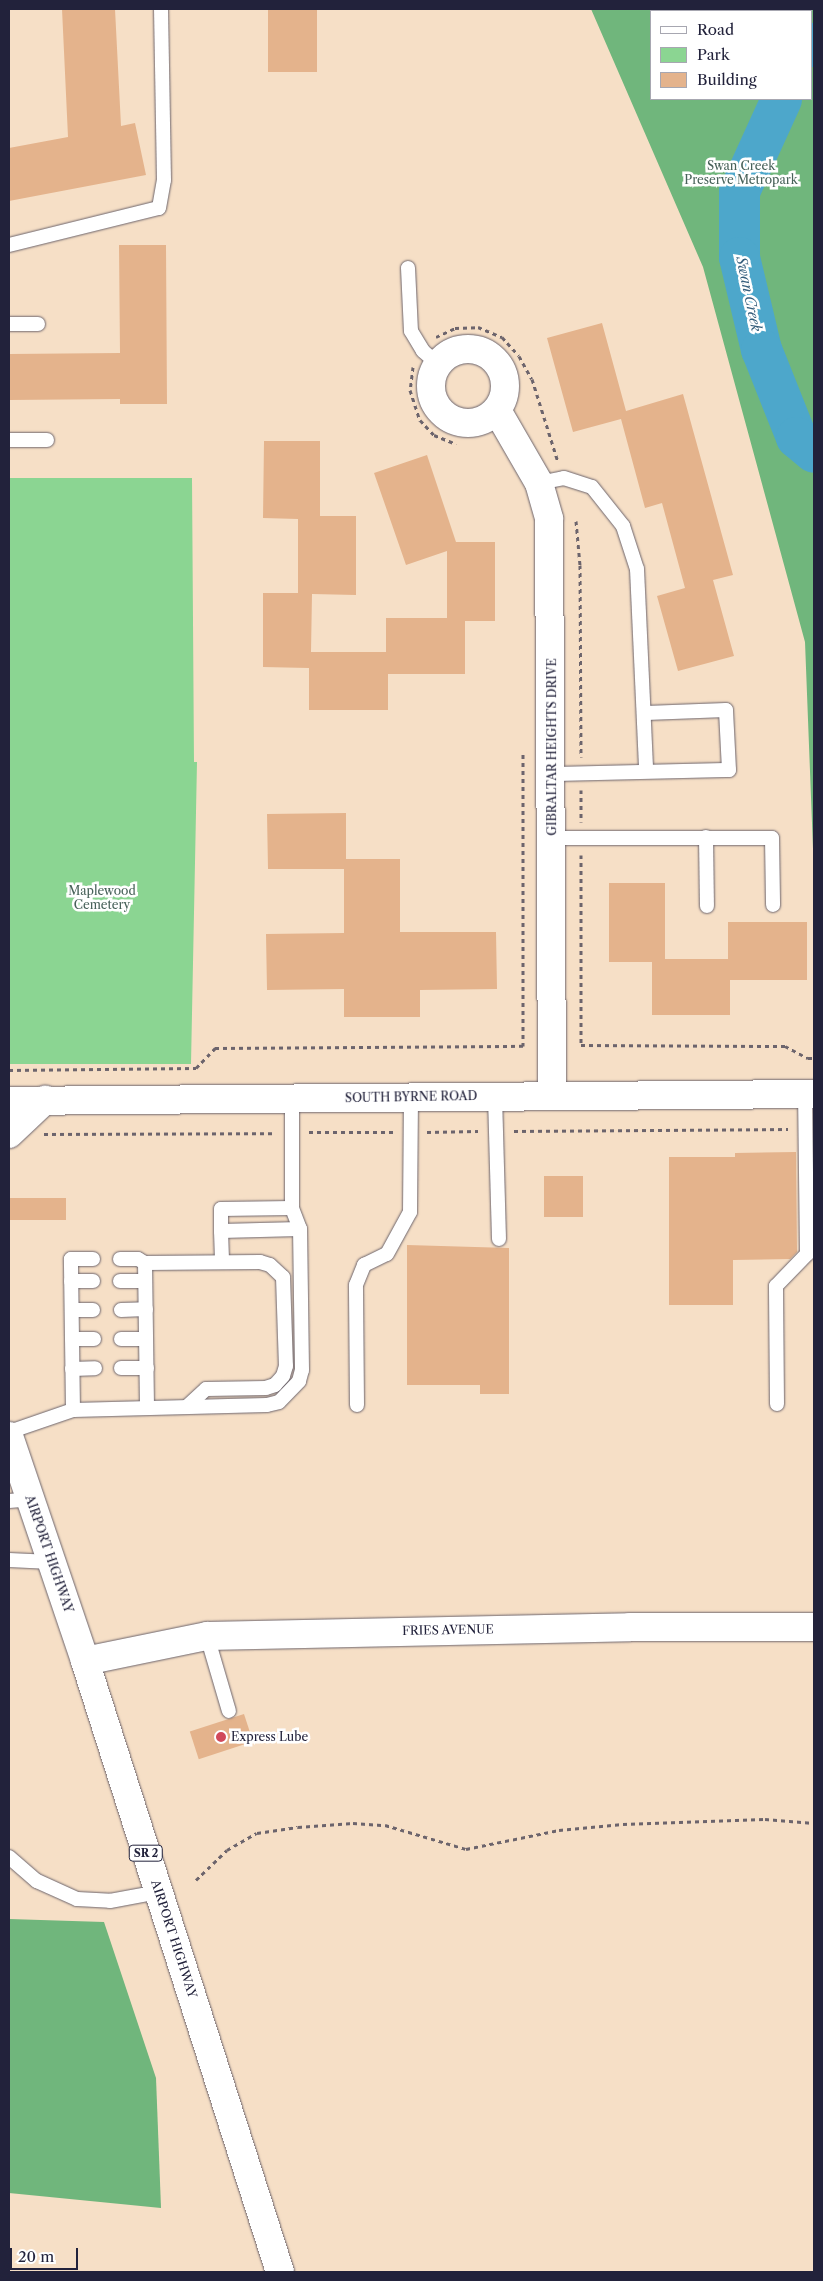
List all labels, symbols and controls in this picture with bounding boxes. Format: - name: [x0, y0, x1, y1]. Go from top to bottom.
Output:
- legend: [650, 10, 813, 100]
- text: Road: [697, 20, 734, 39]
- text: Park: [697, 45, 730, 64]
- text: Building: [697, 70, 757, 89]
- park label: Swan Creek Preserve Metropark: [684, 159, 798, 187]
- water label: Swan Creek: [733, 255, 765, 333]
- street label: GIBRALTAR HEIGHTS DRIVE: [545, 658, 559, 836]
- park label: Maplewood Cemetery: [68, 884, 136, 912]
- street label: SOUTH BYRNE ROAD: [345, 1089, 477, 1105]
- street label: AIRPORT HIGHWAY: [22, 1493, 76, 1615]
- street label: FRIES AVENUE: [402, 1622, 494, 1638]
- place label: Express Lube: [231, 1730, 308, 1744]
- marker: Express Lube: [215, 1731, 227, 1743]
- road number: SR 2: [128, 1845, 164, 1862]
- street label: AIRPORT HIGHWAY: [148, 1878, 200, 2000]
- scale bar: [12, 2238, 80, 2270]
- text: 20 m: [18, 2247, 54, 2266]

